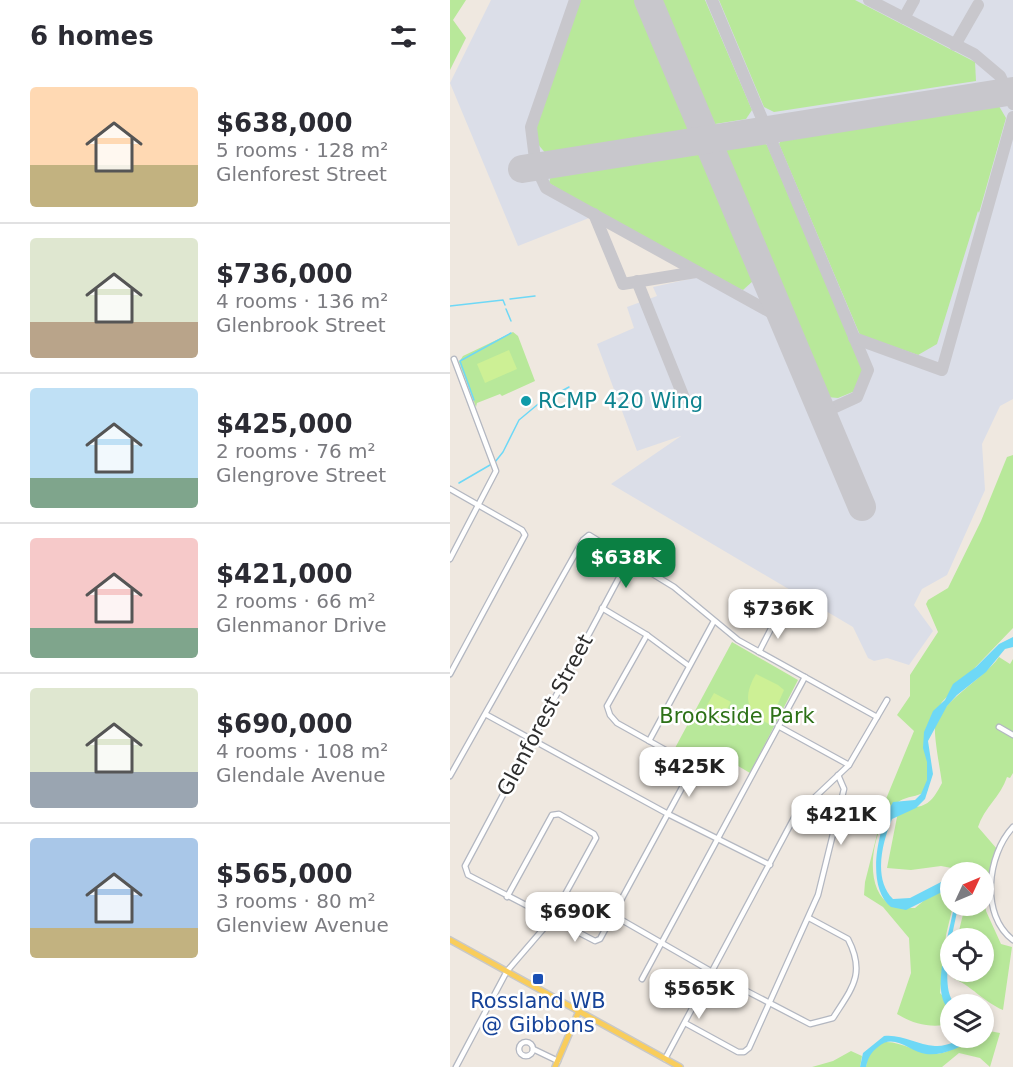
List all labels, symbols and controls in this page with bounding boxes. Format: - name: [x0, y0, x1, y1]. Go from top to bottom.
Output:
- icon: filters: [387, 20, 420, 53]
- text: 6 homes: [30, 21, 154, 51]
- text: $638,000: [216, 108, 353, 138]
- icon: home: [78, 111, 150, 183]
- text: 5 rooms · 128 m²: [216, 138, 388, 162]
- text: Glenforest Street: [216, 162, 387, 186]
- text: $736,000: [216, 259, 353, 289]
- icon: home: [78, 262, 150, 334]
- text: 4 rooms · 136 m²: [216, 289, 388, 313]
- text: Glenbrook Street: [216, 313, 386, 337]
- place label: RCMP 420 Wing: [538, 389, 703, 413]
- marker: RCMP 420 Wing: [519, 394, 533, 408]
- text: $425,000: [216, 409, 353, 439]
- icon: home: [78, 412, 150, 484]
- text: 2 rooms · 76 m²: [216, 439, 376, 463]
- text: Glengrove Street: [216, 463, 386, 487]
- pin: $638K: [584, 538, 668, 589]
- text: $638K: [590, 545, 662, 569]
- text: $421,000: [216, 559, 353, 589]
- icon: home: [78, 562, 150, 634]
- text: 2 rooms · 66 m²: [216, 589, 376, 613]
- pin: $736K: [736, 589, 820, 640]
- text: $736K: [742, 596, 814, 620]
- text: Glenmanor Drive: [216, 613, 387, 637]
- street label: Glenforest Street: [492, 630, 598, 800]
- park label: Brookside Park: [659, 704, 816, 728]
- text: $690,000: [216, 709, 353, 739]
- icon: home: [78, 712, 150, 784]
- text: 4 rooms · 108 m²: [216, 739, 388, 763]
- pin: $425K: [647, 747, 731, 798]
- text: $425K: [653, 754, 725, 778]
- text: Glendale Avenue: [216, 763, 386, 787]
- pin: $421K: [799, 795, 883, 846]
- text: $421K: [805, 802, 877, 826]
- text: $565,000: [216, 859, 353, 889]
- icon: home: [78, 862, 150, 934]
- north arrow: [940, 862, 994, 916]
- map controls: [940, 862, 994, 1048]
- text: 3 rooms · 80 m²: [216, 889, 376, 913]
- pin: $690K: [533, 892, 617, 943]
- text: $690K: [539, 899, 611, 923]
- text: Glenview Avenue: [216, 913, 389, 937]
- button: locate: [940, 928, 994, 982]
- pin: $565K: [657, 969, 741, 1020]
- marker: Rossland WB @ Gibbons: [531, 972, 545, 986]
- text: $565K: [663, 976, 735, 1000]
- place label: Rossland WB @ Gibbons: [470, 989, 606, 1037]
- button: layers: [940, 994, 994, 1048]

